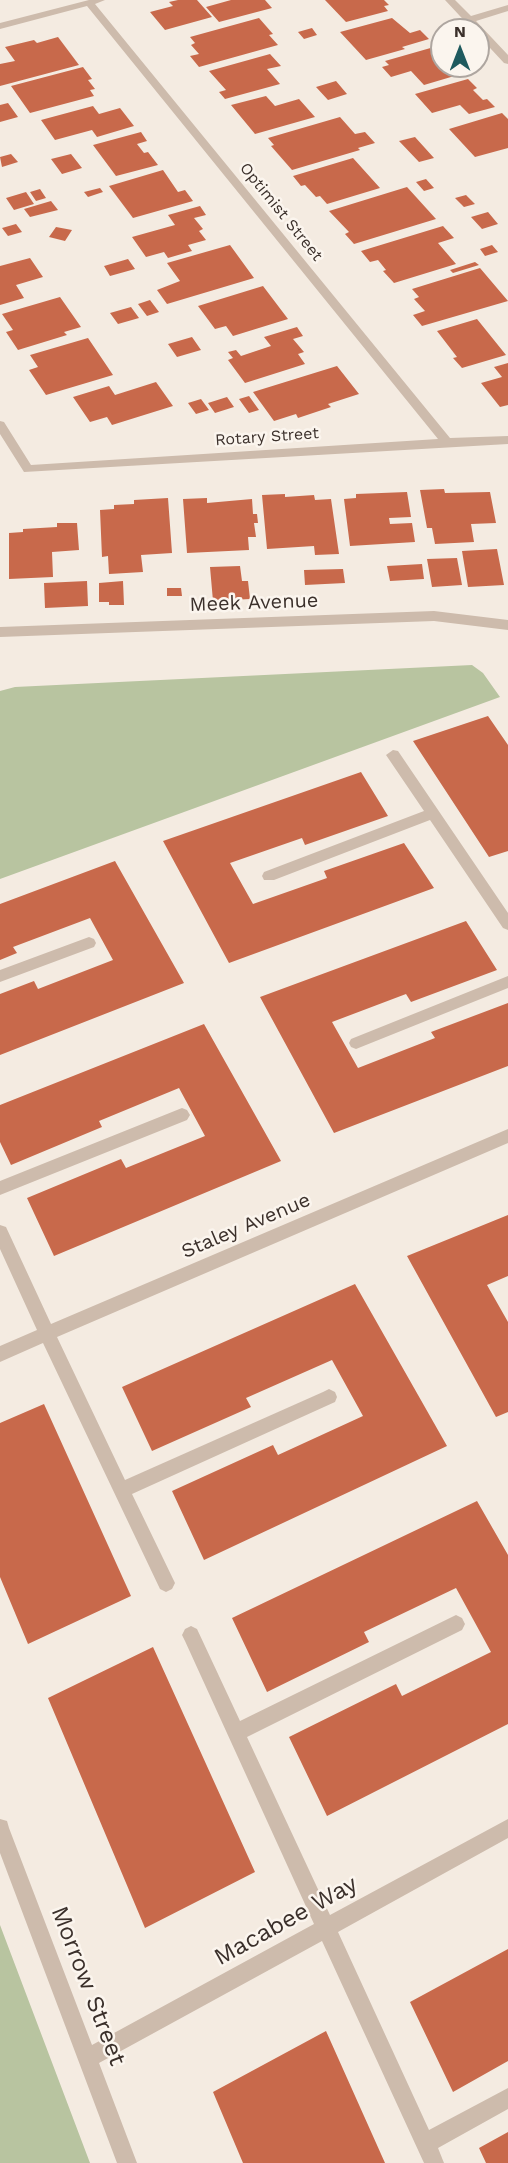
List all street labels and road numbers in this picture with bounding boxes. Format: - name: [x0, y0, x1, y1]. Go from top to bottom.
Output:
- street label: Optimist Street: [235, 159, 327, 265]
- street label: Rotary Street: [214, 424, 320, 450]
- street label: Meek Avenue: [189, 589, 319, 617]
- street label: Staley Avenue: [178, 1188, 314, 1264]
- street label: Macabee Way: [209, 1870, 363, 1972]
- street label: Morrow Street: [44, 1902, 132, 2070]

